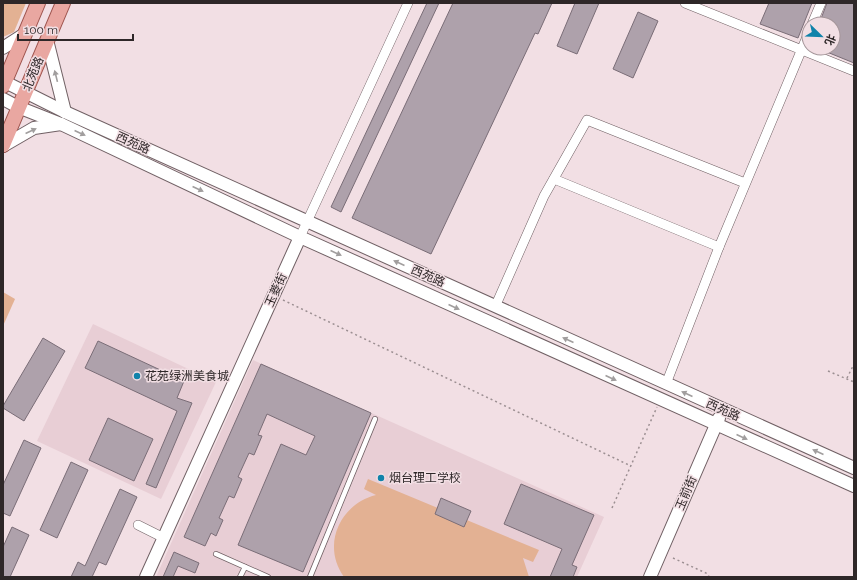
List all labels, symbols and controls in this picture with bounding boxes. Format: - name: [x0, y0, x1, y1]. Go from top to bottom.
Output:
- scale bar: [18, 16, 133, 42]
- north arrow: [801, 16, 841, 56]
- text: 100 m: [24, 23, 58, 37]
- text: 北: [822, 32, 838, 47]
- street label: 北苑路: [20, 55, 46, 93]
- one-way arrow: [53, 70, 59, 82]
- one-way arrow: [25, 128, 36, 134]
- street label: 西苑路: [114, 129, 152, 157]
- one-way arrow: [74, 130, 86, 136]
- one-way arrow: [192, 186, 203, 192]
- one-way arrow: [330, 250, 342, 256]
- one-way arrow: [393, 260, 405, 266]
- street label: 西苑路: [409, 262, 447, 290]
- street label: 玉菱街: [262, 271, 290, 309]
- one-way arrow: [449, 304, 460, 310]
- one-way arrow: [563, 337, 574, 343]
- place label: 花苑绿洲美食城: [145, 369, 229, 383]
- marker: 花苑绿洲美食城: [132, 371, 142, 381]
- one-way arrow: [605, 375, 617, 381]
- one-way arrow: [681, 391, 692, 397]
- street label: 西苑路: [704, 396, 742, 424]
- one-way arrow: [737, 434, 748, 440]
- one-way arrow: [812, 449, 824, 455]
- place label: 烟台理工学校: [389, 471, 461, 485]
- marker: 烟台理工学校: [376, 473, 386, 483]
- street label: 玉前街: [673, 474, 699, 512]

